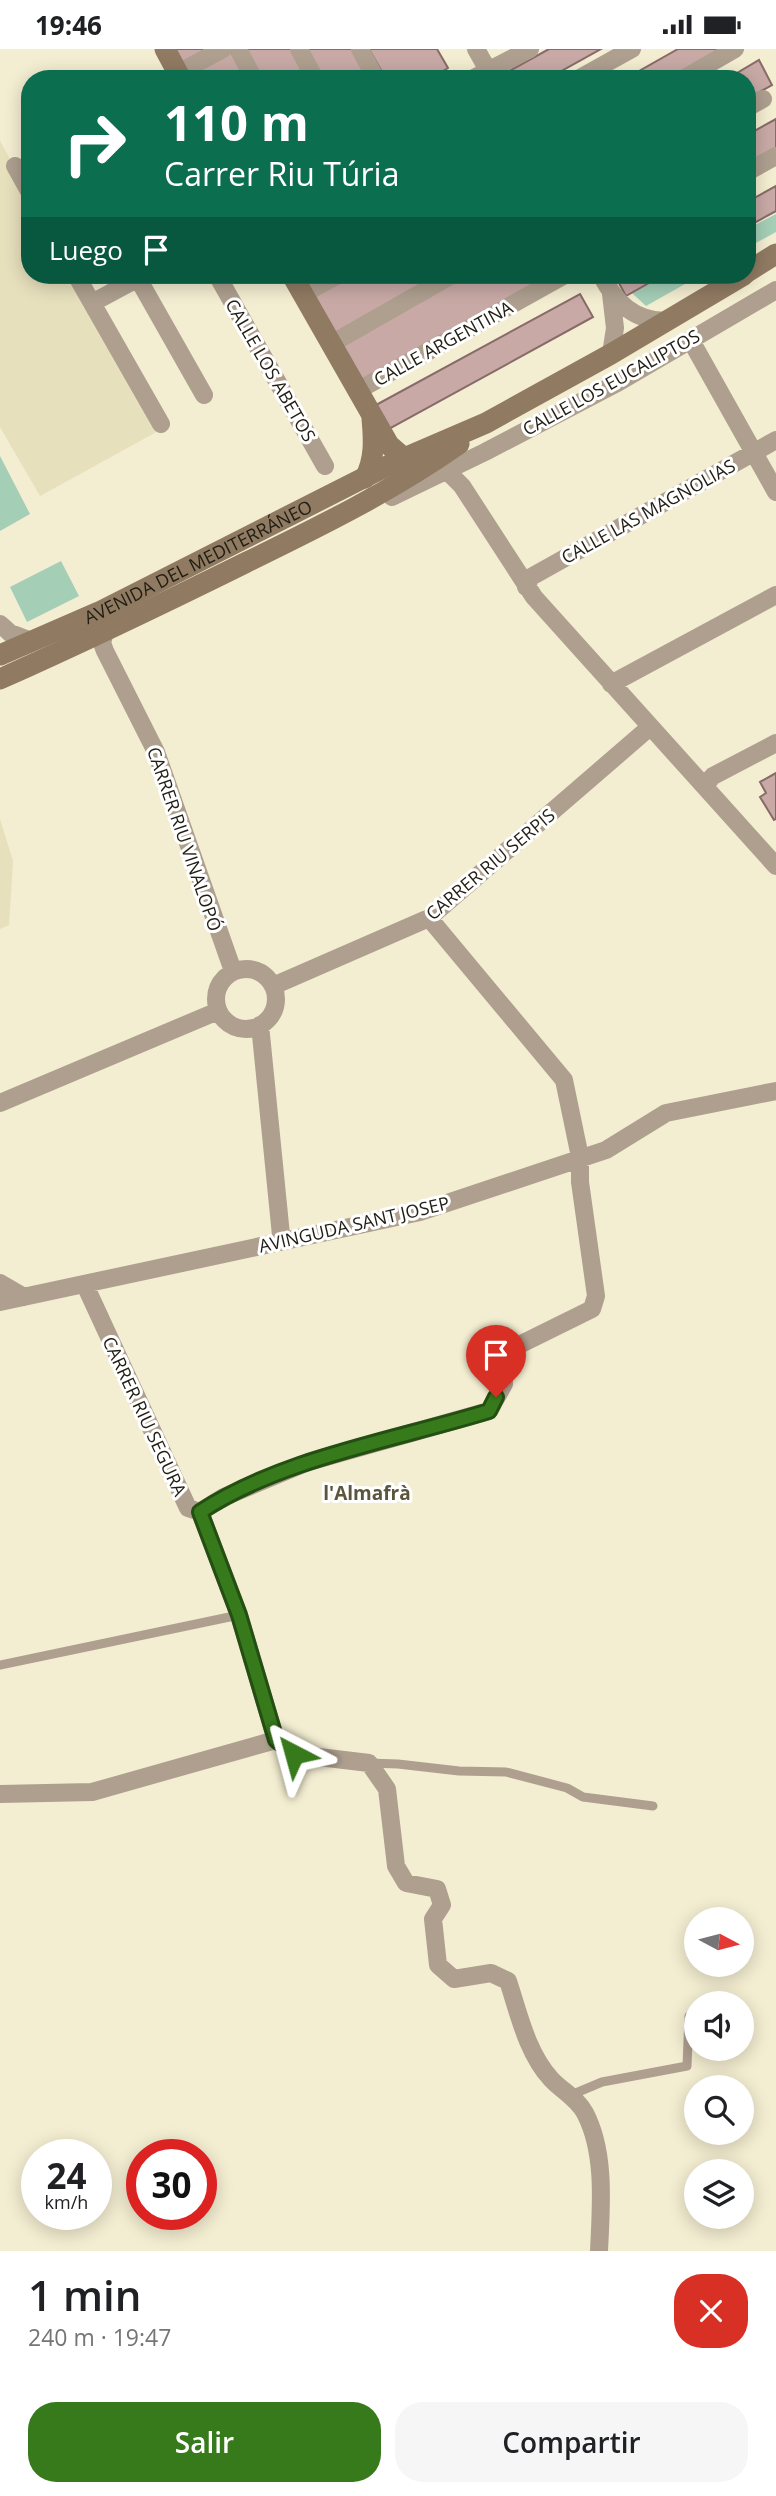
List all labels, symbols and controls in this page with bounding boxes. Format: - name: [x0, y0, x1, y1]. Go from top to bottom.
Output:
- text: 19:46: [35, 7, 102, 43]
- text: 110 m: [164, 89, 309, 155]
- icon: right: [49, 98, 140, 189]
- text: Carrer Riu Túria: [164, 152, 399, 195]
- icon: arrive: [137, 231, 175, 269]
- text: Luego: [49, 232, 123, 268]
- street label: CALLE LOS ABETOS: [220, 294, 322, 446]
- street label: CALLE ARGENTINA: [369, 295, 517, 391]
- street label: CALLE LOS EUCALIPTOS: [518, 323, 704, 441]
- street label: CALLE LAS MAGNOLIAS: [557, 453, 739, 569]
- street label: AVENIDA DEL MEDITERRÁNEO: [80, 494, 316, 629]
- street label: CARRER RIU VINALOPÓ: [142, 744, 228, 934]
- street label: CARRER RIU SERPIS: [420, 803, 560, 925]
- street label: AVINGUDA SANT JOSEP: [256, 1190, 452, 1258]
- pin: [466, 1325, 526, 1397]
- street label: CARRER RIU SEGURA: [98, 1332, 193, 1500]
- icon: arrive: [477, 1336, 515, 1374]
- district label: l'Almafrà: [323, 1480, 411, 1506]
- position arrow: [257, 1717, 331, 1791]
- north arrow: [684, 1907, 754, 1977]
- map controls: [684, 1907, 754, 2229]
- button: sound: [684, 1991, 754, 2061]
- button: search: [684, 2075, 754, 2145]
- speed limit sign: 30: [126, 2139, 217, 2230]
- text: 24: [46, 2152, 87, 2199]
- button: layers: [684, 2159, 754, 2229]
- text: km/h: [45, 2190, 88, 2214]
- text: 1 min: [28, 2266, 141, 2323]
- button: close: [674, 2274, 748, 2348]
- text: 240 m · 19:47: [28, 2321, 171, 2353]
- button: Salir: [28, 2402, 381, 2482]
- button: Compartir: [395, 2402, 748, 2482]

